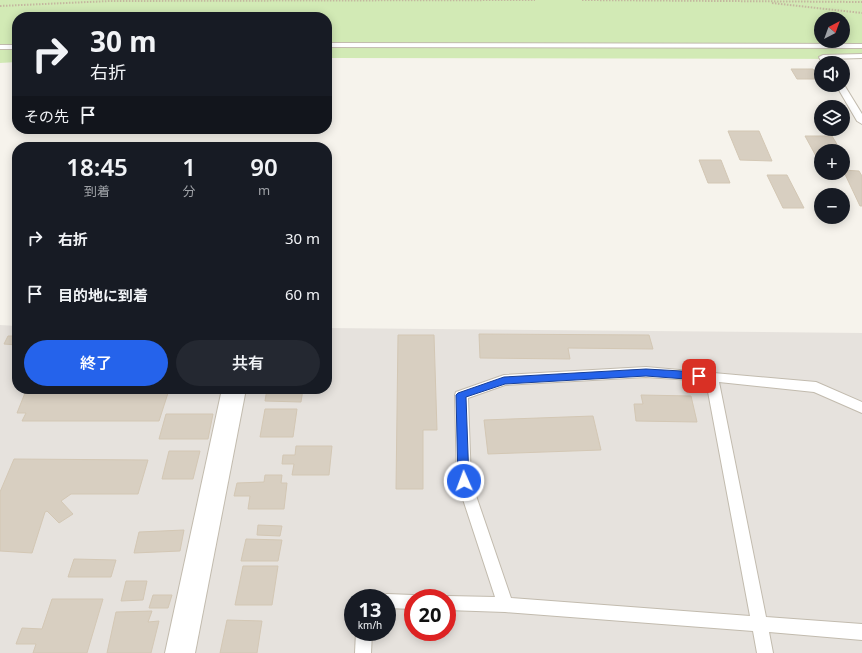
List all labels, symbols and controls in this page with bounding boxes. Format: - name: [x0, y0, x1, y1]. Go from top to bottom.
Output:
- north arrow: [814, 12, 850, 48]
- map controls: [814, 12, 850, 224]
- text: 30 m: [90, 22, 157, 60]
- icon: right: [24, 28, 76, 80]
- button: sound: [814, 56, 850, 92]
- text: 右折: [90, 60, 126, 84]
- button: layers: [814, 100, 850, 136]
- icon: arrive: [77, 104, 99, 126]
- text: その先: [24, 106, 69, 126]
- button: +: [814, 144, 850, 180]
- text: 18:45: [66, 150, 128, 183]
- text: 1: [182, 150, 196, 183]
- text: 90: [250, 150, 278, 183]
- text: m: [258, 181, 270, 199]
- text: 到着: [84, 182, 110, 200]
- text: 分: [183, 182, 196, 200]
- button: −: [814, 188, 850, 224]
- icon: right: [24, 227, 46, 249]
- text: 30 m: [285, 228, 320, 248]
- text: 右折: [58, 229, 88, 249]
- icon: arrive: [24, 283, 46, 305]
- text: 60 m: [285, 284, 320, 304]
- text: 目的地に到着: [58, 285, 148, 305]
- button: 終了: [24, 340, 168, 386]
- button: 共有: [176, 340, 320, 386]
- pin: [682, 359, 716, 393]
- icon: arrive: [688, 365, 710, 387]
- position arrow: [443, 460, 485, 502]
- speed limit sign: 20: [404, 589, 456, 641]
- text: 13: [359, 596, 381, 623]
- text: km/h: [358, 618, 382, 632]

